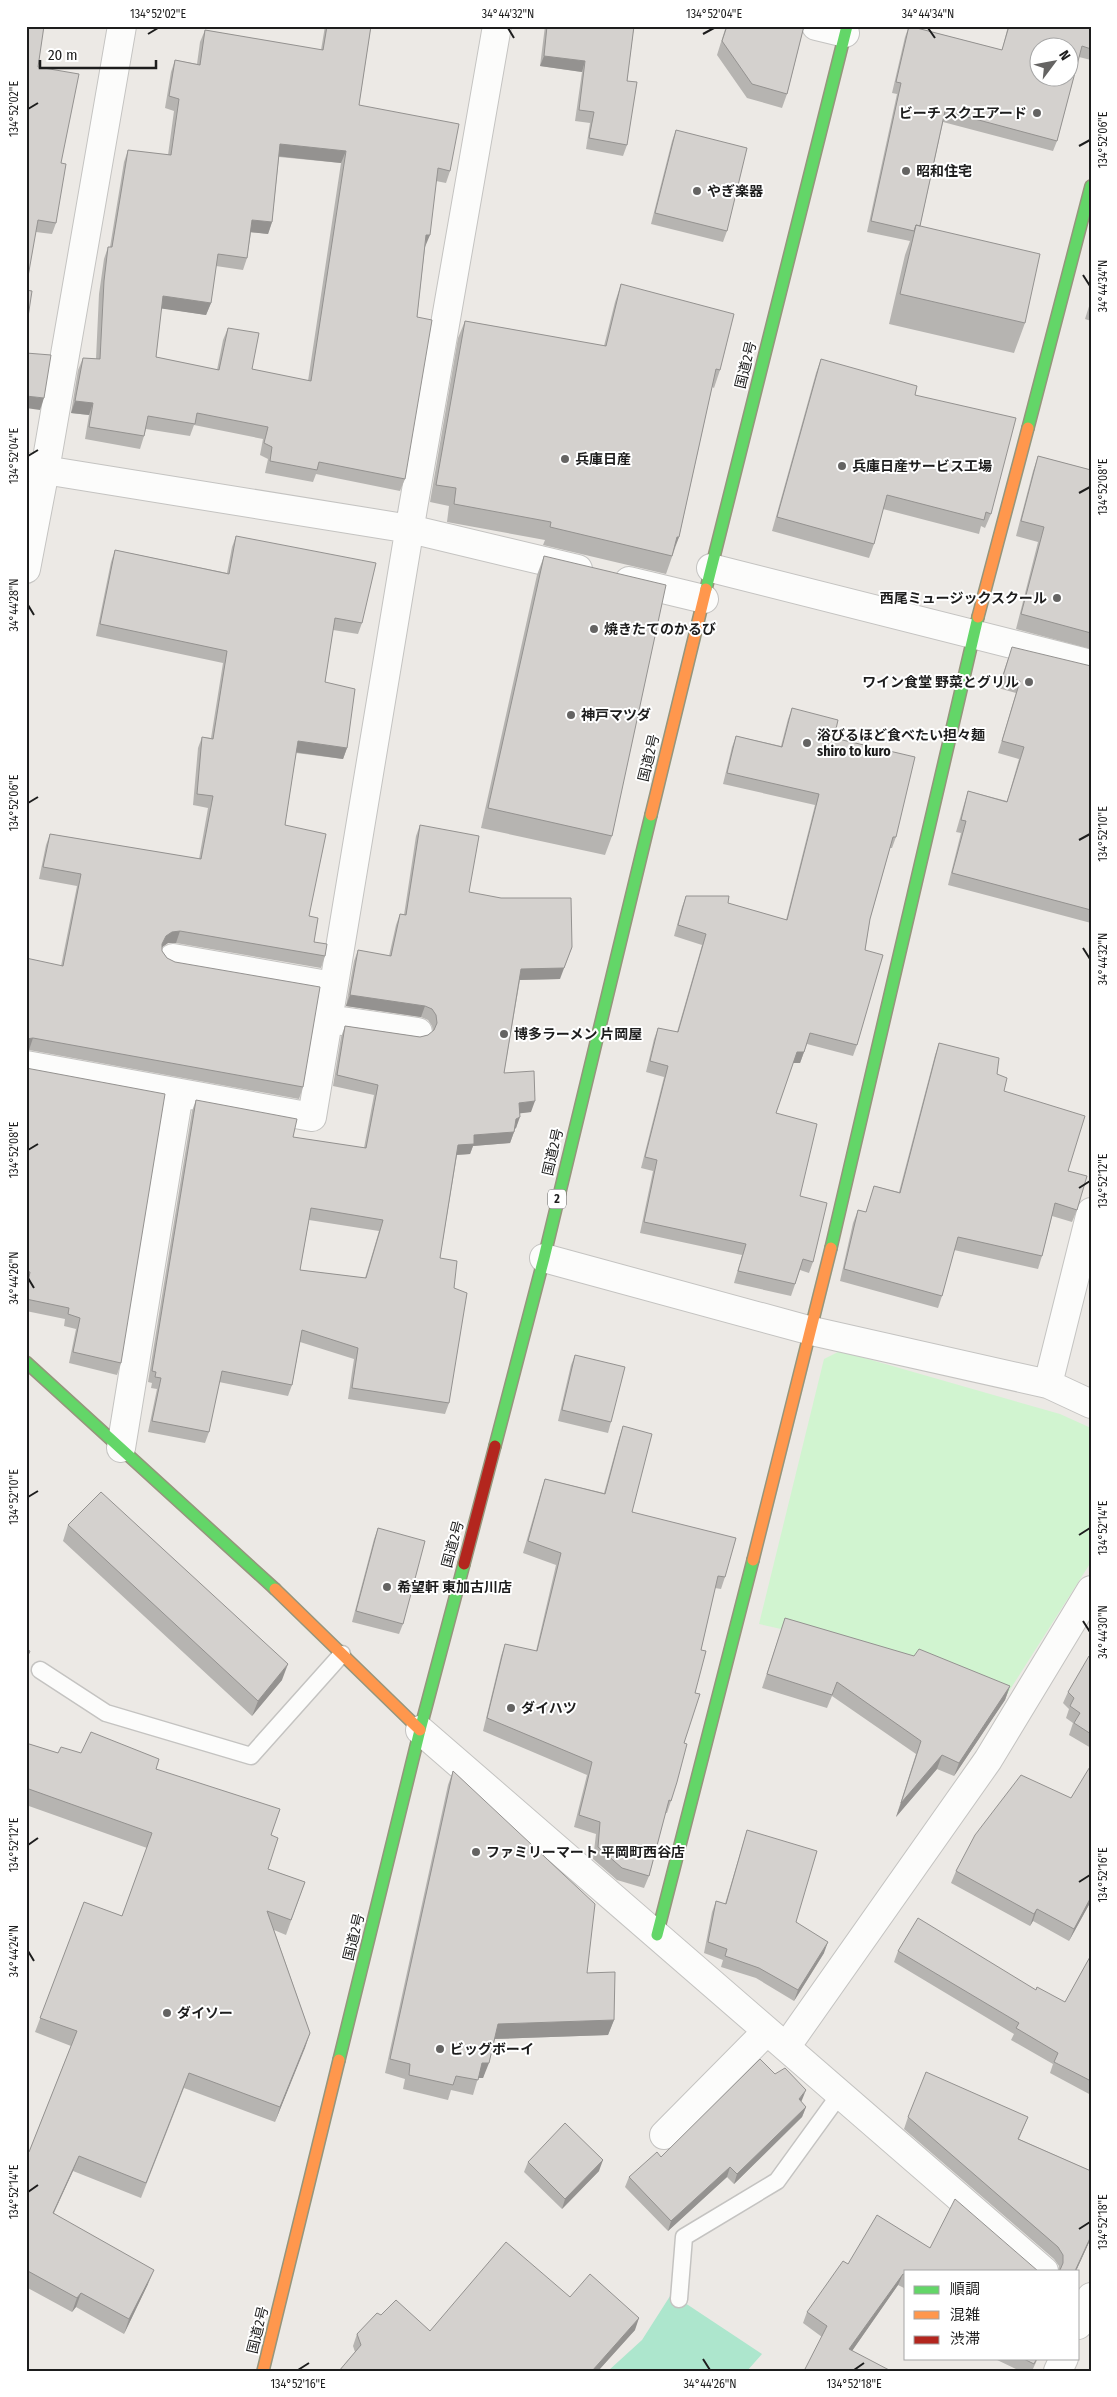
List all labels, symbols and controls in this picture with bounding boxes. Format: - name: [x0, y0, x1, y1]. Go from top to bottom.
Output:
- text: 134°52'02"E: [130, 7, 186, 21]
- text: 34°44'32"N: [482, 7, 534, 21]
- text: 134°52'04"E: [686, 7, 742, 21]
- text: 34°44'34"N: [902, 7, 954, 21]
- scale bar: [40, 38, 156, 70]
- north arrow: [1030, 38, 1080, 88]
- text: 20 m: [48, 46, 78, 64]
- text: N: [1055, 47, 1074, 63]
- text: 134°52'02"E: [7, 81, 21, 137]
- place label: ビーチ スクエアード: [899, 105, 1027, 122]
- marker: ビーチ スクエアード: [1031, 107, 1043, 119]
- text: 134°52'06"E: [1096, 111, 1110, 168]
- place label: 昭和住宅: [916, 163, 972, 180]
- marker: 昭和住宅: [900, 165, 912, 177]
- place label: やぎ楽器: [707, 183, 764, 200]
- marker: やぎ楽器: [691, 185, 703, 197]
- text: 34°44'34"N: [1096, 260, 1110, 312]
- street label: 国道2号: [732, 340, 760, 390]
- text: 134°52'04"E: [7, 428, 21, 484]
- place label: 兵庫日産: [575, 451, 631, 468]
- marker: 兵庫日産: [559, 453, 571, 465]
- place label: 兵庫日産サービス工場: [852, 458, 992, 475]
- text: 134°52'08"E: [1096, 458, 1110, 515]
- marker: 兵庫日産サービス工場: [836, 460, 848, 472]
- text: 34°44'28"N: [7, 578, 21, 632]
- place label: 西尾ミュージックスクール: [880, 590, 1047, 607]
- marker: 西尾ミュージックスクール: [1051, 592, 1063, 604]
- place label: 焼きたてのかるび: [604, 621, 716, 638]
- marker: 焼きたてのかるび: [588, 623, 600, 635]
- place label: ワイン食堂 野菜とグリル: [862, 674, 1019, 691]
- marker: ワイン食堂 野菜とグリル: [1023, 676, 1035, 688]
- place label: 神戸マツダ: [581, 707, 651, 724]
- marker: 神戸マツダ: [565, 709, 577, 721]
- place label: 浴びるほど食べたい担々麺 shiro to kuro: [817, 727, 985, 760]
- street label: 国道2号: [635, 733, 663, 783]
- marker: 浴びるほど食べたい担々麺 shiro to kuro: [801, 737, 813, 749]
- text: 134°52'06"E: [7, 774, 21, 831]
- text: 134°52'10"E: [1096, 806, 1110, 862]
- text: 34°44'32"N: [1096, 933, 1110, 985]
- place label: 博多ラーメン 片岡屋: [514, 1026, 642, 1043]
- marker: 博多ラーメン 片岡屋: [498, 1028, 510, 1040]
- text: 134°52'08"E: [7, 1121, 21, 1178]
- street label: 国道2号: [539, 1127, 567, 1177]
- text: 134°52'12"E: [1096, 1153, 1110, 1208]
- road number: 2: [548, 1190, 566, 1208]
- text: 34°44'26"N: [7, 1251, 21, 1305]
- text: 134°52'10"E: [7, 1469, 21, 1525]
- text: 134°52'14"E: [1096, 1500, 1110, 1555]
- street label: 国道2号: [439, 1519, 467, 1569]
- place label: 希望軒 東加古川店: [397, 1579, 512, 1596]
- marker: 希望軒 東加古川店: [381, 1581, 393, 1593]
- text: 34°44'30"N: [1096, 1605, 1110, 1659]
- place label: ダイハツ: [521, 1700, 577, 1717]
- marker: ダイハツ: [505, 1702, 517, 1714]
- text: 134°52'12"E: [7, 1817, 21, 1872]
- place label: ファミリーマート 平岡町西谷店: [486, 1844, 685, 1861]
- marker: ファミリーマート 平岡町西谷店: [470, 1846, 482, 1858]
- text: 134°52'16"E: [1096, 1847, 1110, 1903]
- street label: 国道2号: [340, 1912, 368, 1962]
- text: 34°44'24"N: [7, 1925, 21, 1977]
- place label: ダイソー: [177, 2005, 233, 2022]
- marker: ダイソー: [161, 2007, 173, 2019]
- place label: ビッグボーイ: [450, 2041, 534, 2058]
- marker: ビッグボーイ: [434, 2043, 446, 2055]
- text: 134°52'14"E: [7, 2164, 21, 2219]
- text: 134°52'18"E: [1096, 2194, 1110, 2250]
- legend: [904, 2270, 1080, 2360]
- text: 順調: [950, 2280, 980, 2298]
- street label: 国道2号: [244, 2305, 272, 2355]
- text: 混雑: [950, 2306, 980, 2324]
- text: 渋滞: [950, 2330, 980, 2348]
- text: 134°52'16"E: [270, 2377, 326, 2391]
- text: 34°44'26"N: [683, 2377, 737, 2391]
- text: 134°52'18"E: [826, 2377, 882, 2391]

